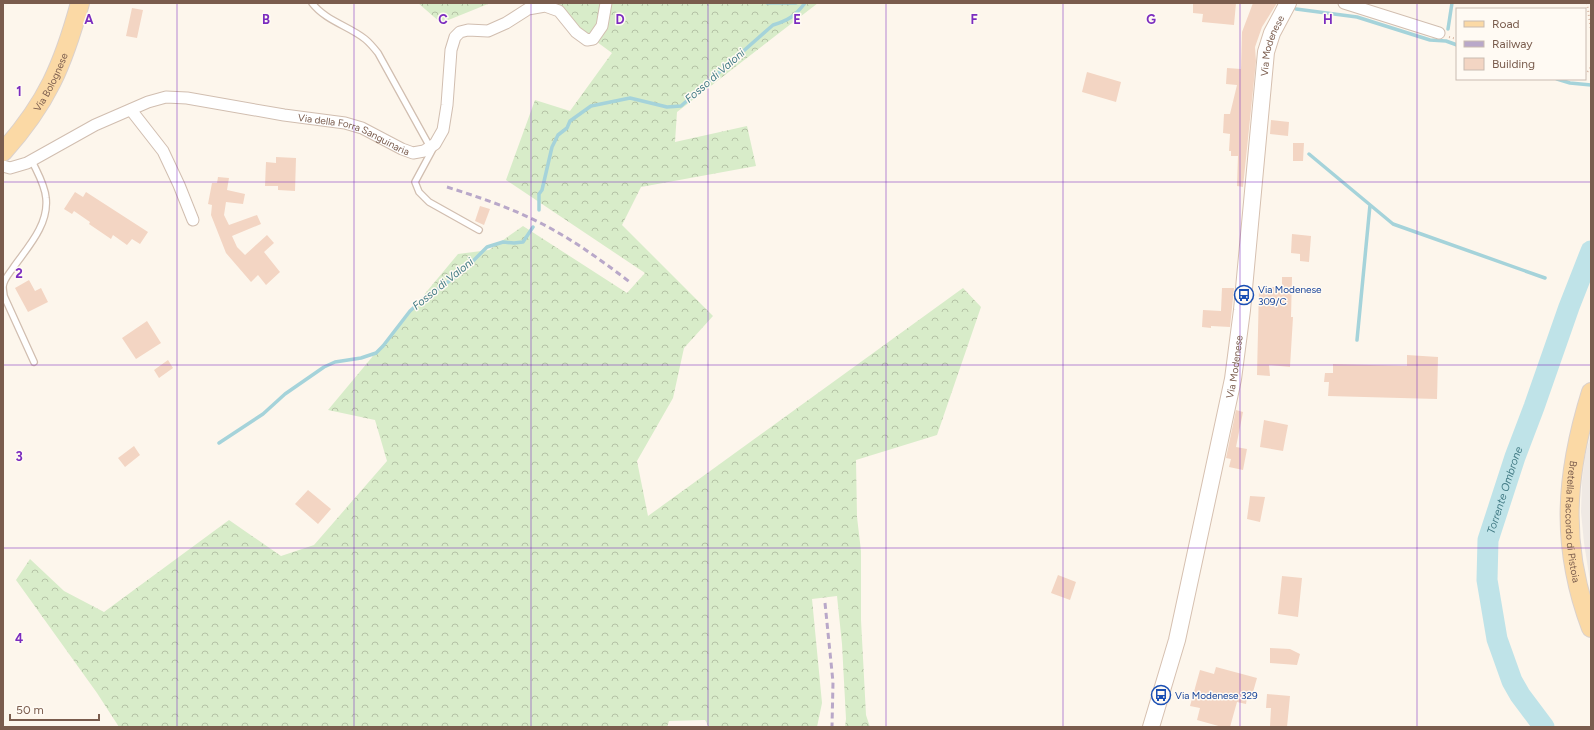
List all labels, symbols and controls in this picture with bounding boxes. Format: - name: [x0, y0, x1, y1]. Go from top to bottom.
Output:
- legend: [1456, 8, 1586, 80]
- text: A: [84, 12, 94, 27]
- text: B: [262, 12, 270, 27]
- text: C: [438, 12, 448, 27]
- text: D: [615, 12, 625, 27]
- text: E: [793, 12, 801, 27]
- text: F: [970, 12, 978, 27]
- text: G: [1146, 12, 1156, 27]
- street label: Via Modenese: [1257, 12, 1287, 77]
- text: H: [1323, 12, 1333, 27]
- text: Road: [1492, 17, 1520, 31]
- text: Railway: [1492, 37, 1533, 51]
- water label: Fosso di Valoni: [683, 46, 748, 105]
- street label: Via Bolognese: [30, 50, 70, 114]
- text: Building: [1492, 57, 1535, 71]
- text: 1: [16, 84, 22, 99]
- street label: Via della Forra Sanguinaria: [297, 110, 411, 158]
- water label: Fosso di Valoni: [410, 255, 476, 313]
- text: 2: [15, 266, 23, 281]
- place label: Via Modenese 309/C: [1258, 283, 1322, 308]
- bus stop icon: Via Modenese 309/C: [1233, 284, 1255, 306]
- street label: Via Modenese: [1223, 334, 1245, 400]
- water label: Torrente Ombrone: [1484, 445, 1525, 536]
- text: 3: [15, 449, 23, 464]
- street label: Bretella Raccordo di Pistoia: [1563, 460, 1583, 584]
- text: 4: [15, 631, 23, 646]
- bus stop icon: Via Modenese 329: [1150, 684, 1172, 706]
- place label: Via Modenese 329: [1175, 689, 1258, 702]
- scale bar: [10, 696, 99, 722]
- text: 50 m: [16, 703, 44, 717]

